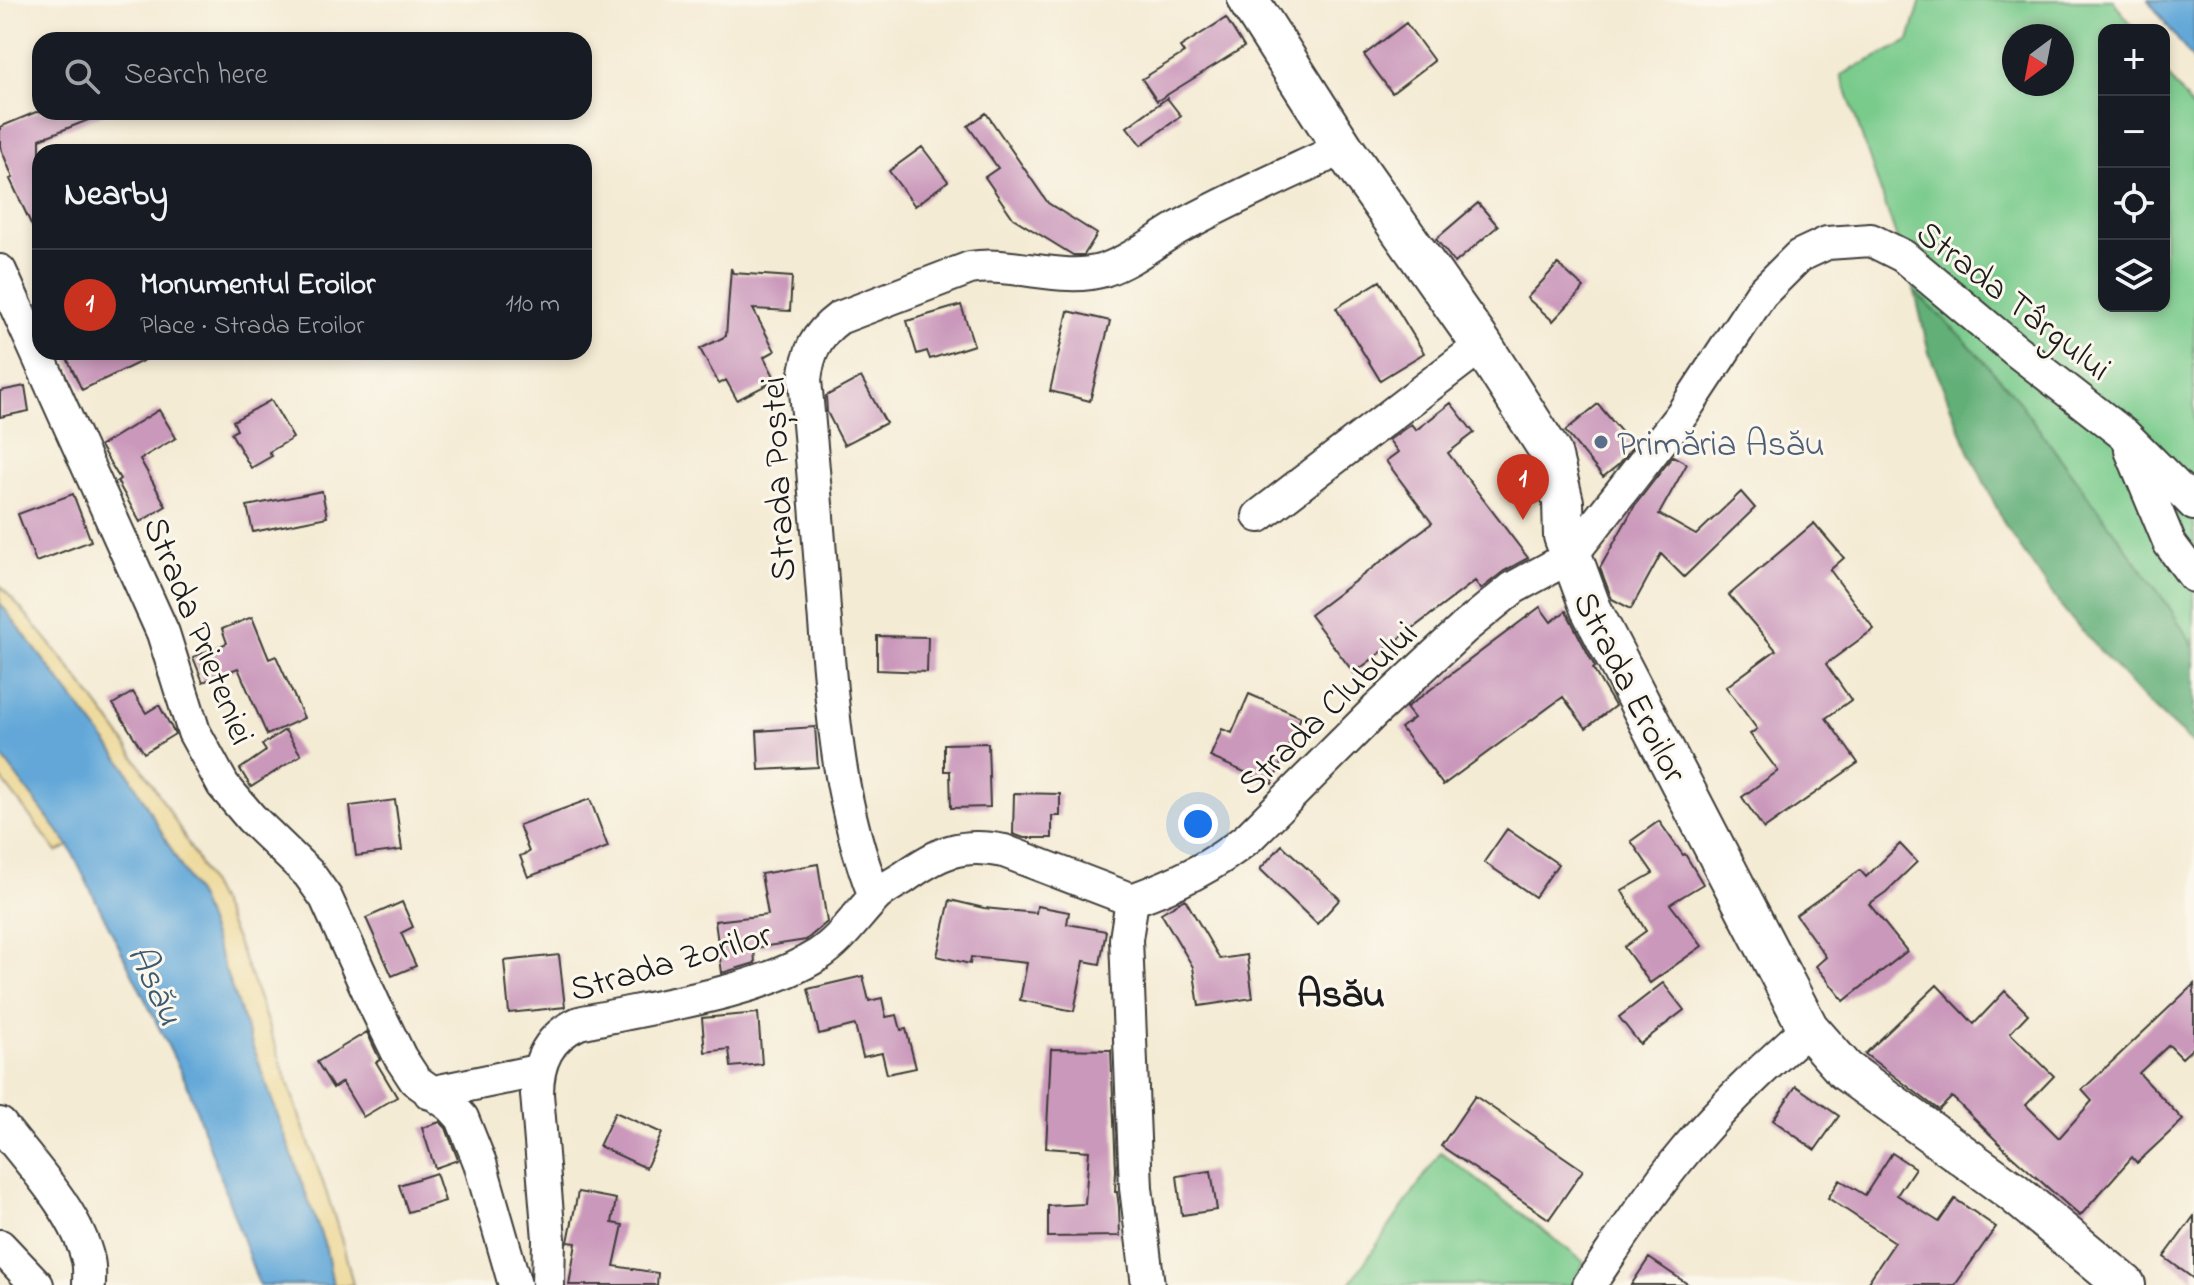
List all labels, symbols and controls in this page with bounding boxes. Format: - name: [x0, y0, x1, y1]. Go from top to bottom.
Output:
- north arrow: [2002, 24, 2074, 96]
- map controls: [2098, 24, 2170, 312]
- button: +: [2098, 24, 2170, 96]
- search box: [32, 32, 592, 120]
- icon: search: [60, 54, 104, 98]
- text: Search here: [124, 54, 268, 98]
- button: −: [2098, 96, 2170, 168]
- button: locate: [2098, 168, 2170, 240]
- text: Nearby: [64, 171, 168, 221]
- street label: Strada Târgului: [1903, 209, 2121, 396]
- button: layers: [2098, 240, 2170, 312]
- text: Monumentul Eroilor: [140, 264, 375, 308]
- text: 1: [86, 286, 94, 324]
- text: 110 m: [506, 286, 560, 324]
- text: Place · Strada Eroilor: [140, 308, 364, 346]
- street label: Strada Poștei: [749, 375, 812, 582]
- place label: Primăria Asău: [1617, 420, 1825, 473]
- marker: Primăria Asău: [1592, 433, 1610, 451]
- pin: 1: [1497, 454, 1549, 520]
- street label: Strada Prieteniei: [127, 510, 267, 754]
- street label: Strada Eroilor: [1557, 583, 1699, 794]
- street label: Strada Clubului: [1227, 610, 1431, 810]
- your location: [1178, 804, 1218, 844]
- street label: Strada Zorilor: [564, 910, 779, 1018]
- water label: Asău: [110, 936, 196, 1035]
- district label: Asău: [1297, 967, 1385, 1026]

